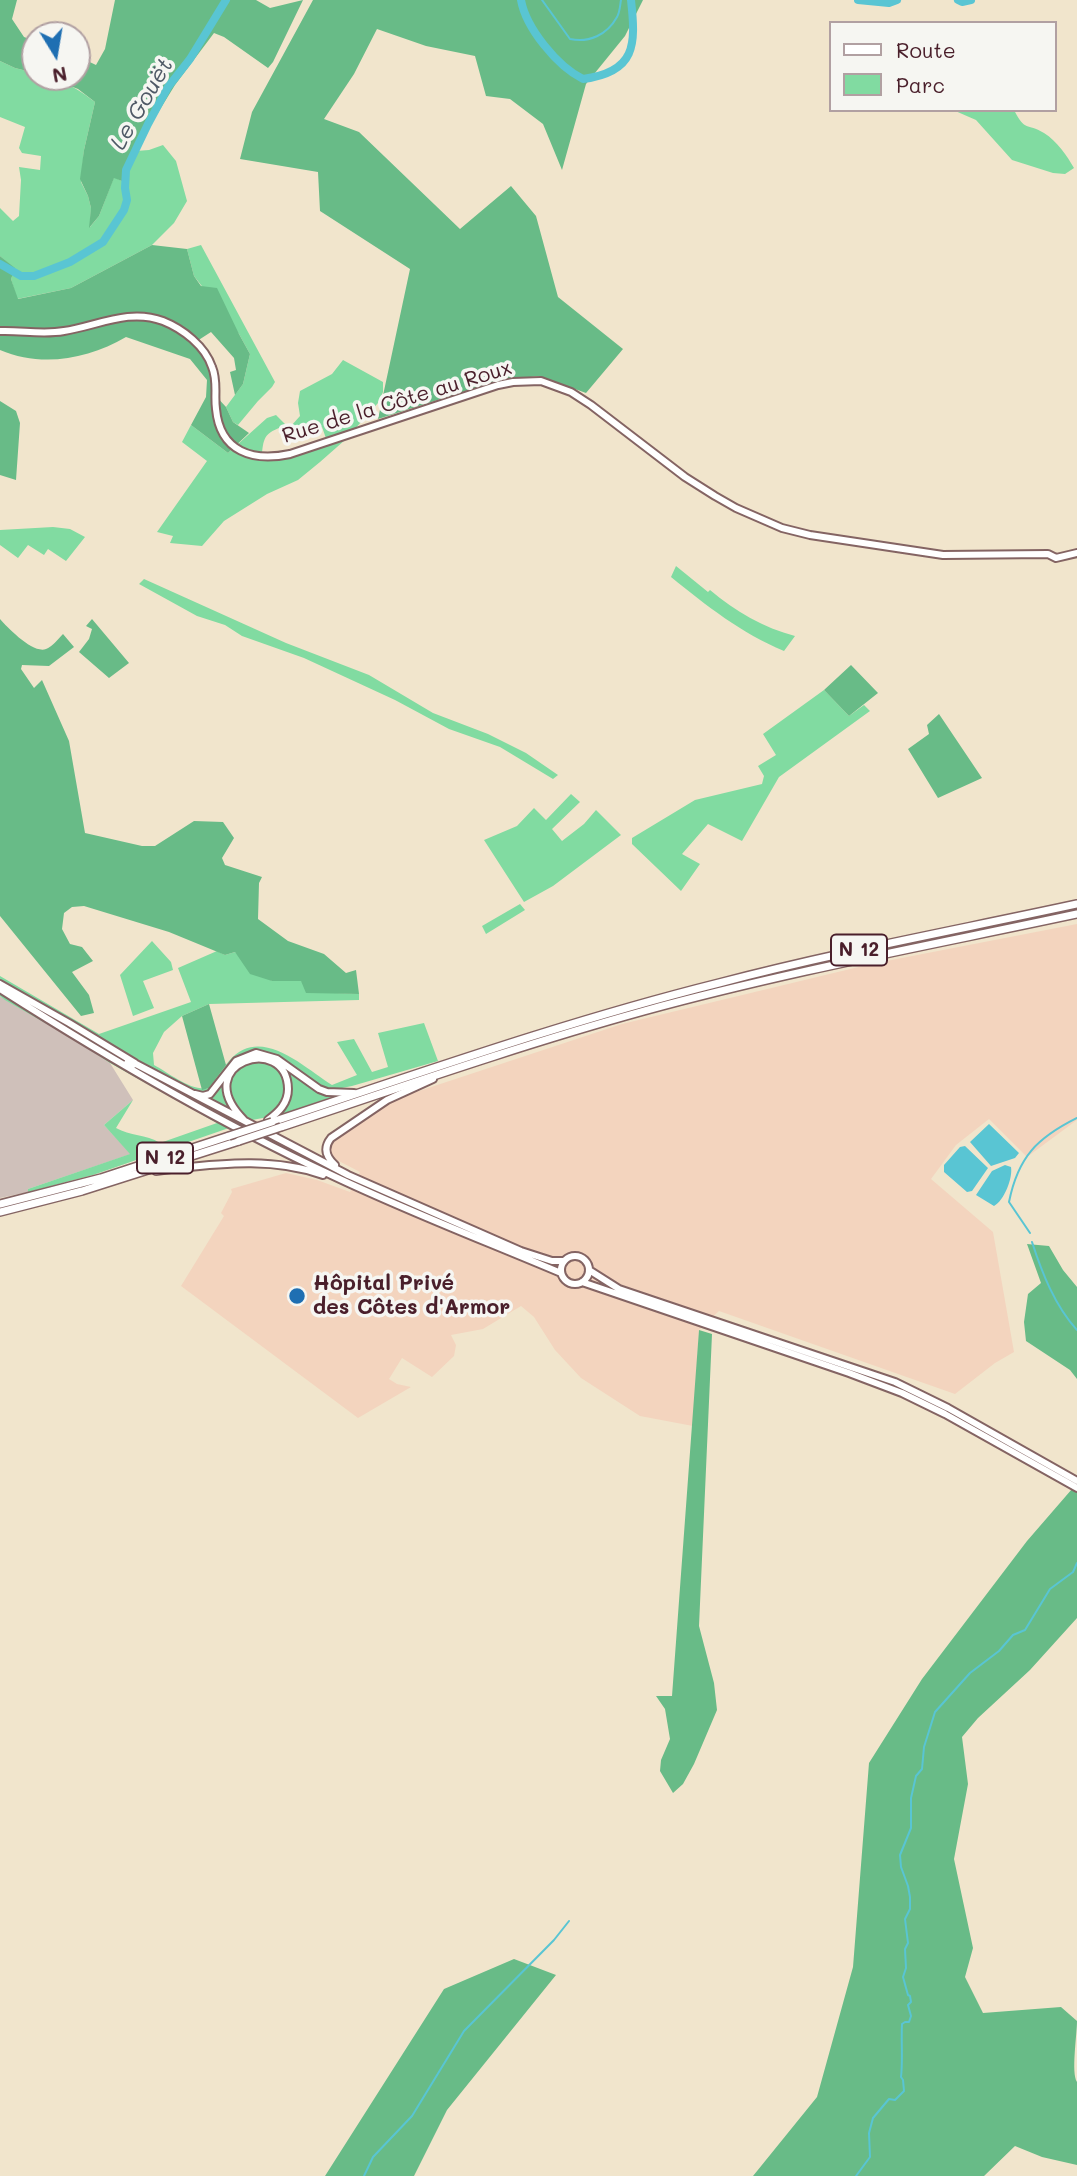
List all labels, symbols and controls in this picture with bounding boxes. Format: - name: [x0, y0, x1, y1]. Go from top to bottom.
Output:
- north arrow: [21, 21, 91, 91]
- legend: [828, 21, 1056, 112]
- text: Route: [896, 36, 956, 63]
- water label: Le Gouët: [105, 53, 179, 155]
- text: N: [50, 61, 69, 89]
- text: Parc: [896, 71, 945, 98]
- street label: Rue de la Côte au Roux: [279, 355, 515, 449]
- road number: N 12: [831, 934, 887, 966]
- road number: N 12: [137, 1142, 193, 1174]
- place label: Hôpital Privé des Côtes d'Armor: [313, 1271, 510, 1321]
- marker: Hôpital Privé des Côtes d'Armor: [287, 1286, 307, 1306]

